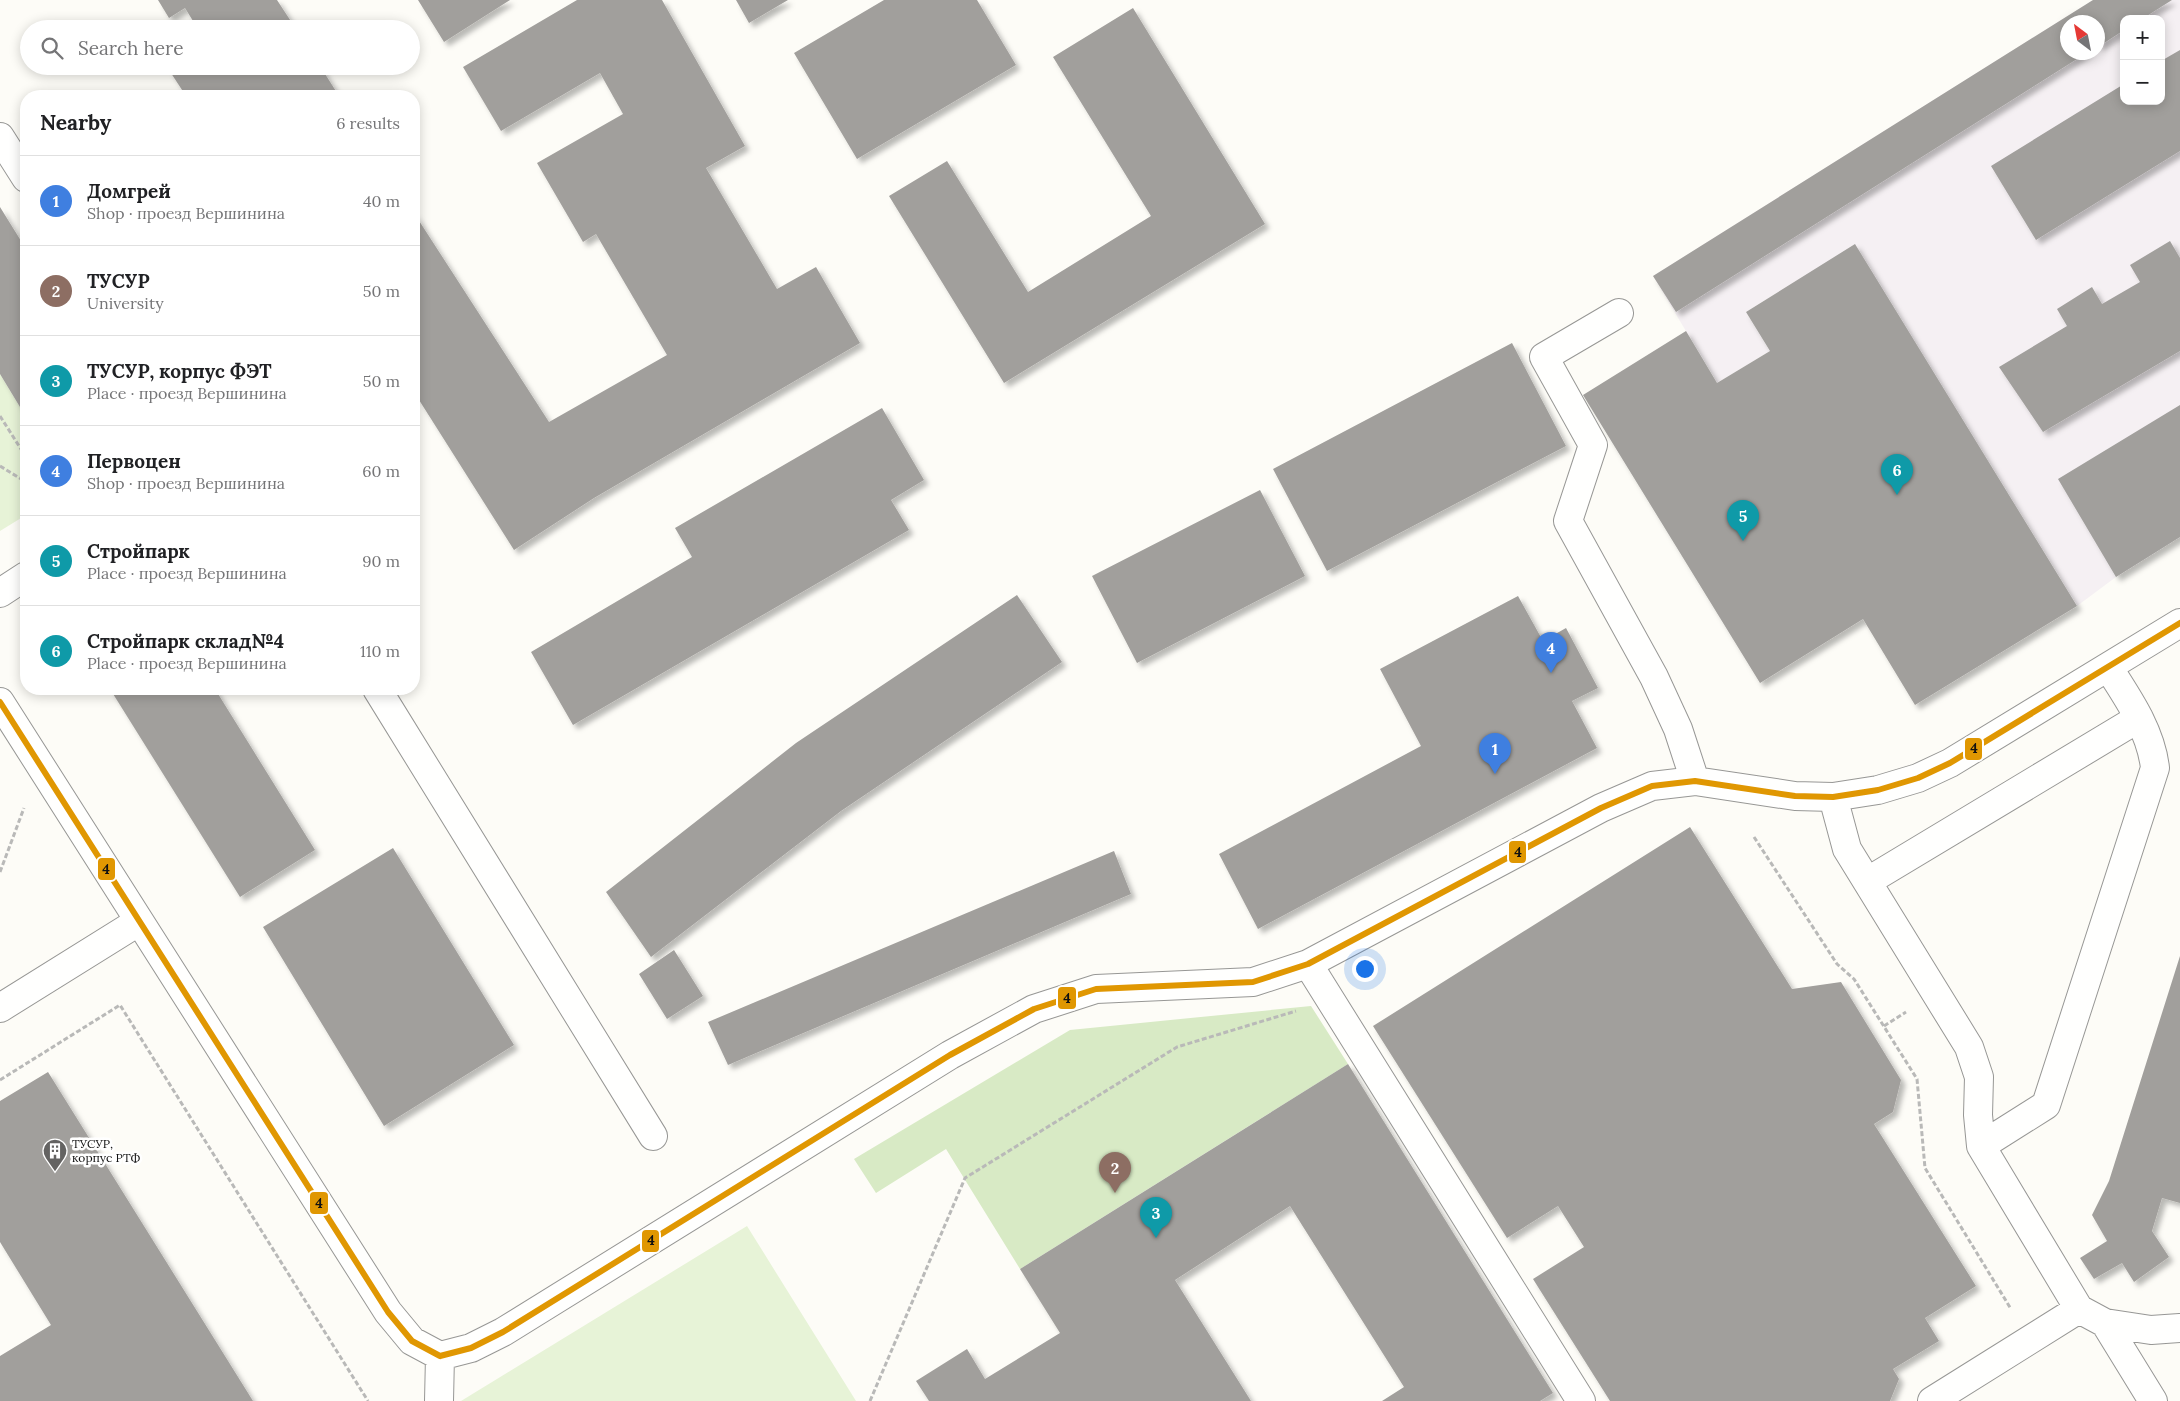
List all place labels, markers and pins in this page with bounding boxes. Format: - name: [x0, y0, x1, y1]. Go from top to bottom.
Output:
- pin: 6: [1881, 454, 1913, 495]
- pin: 5: [1727, 500, 1759, 541]
- pin: 4: [1535, 632, 1567, 673]
- pin: 1: [1479, 733, 1511, 774]
- place label: ТУСУР, корпус РТФ: [72, 1136, 141, 1165]
- building icon: ТУСУР, корпус РТФ: [42, 1138, 68, 1172]
- pin: 2: [1099, 1152, 1131, 1193]
- pin: 3: [1140, 1197, 1172, 1238]

